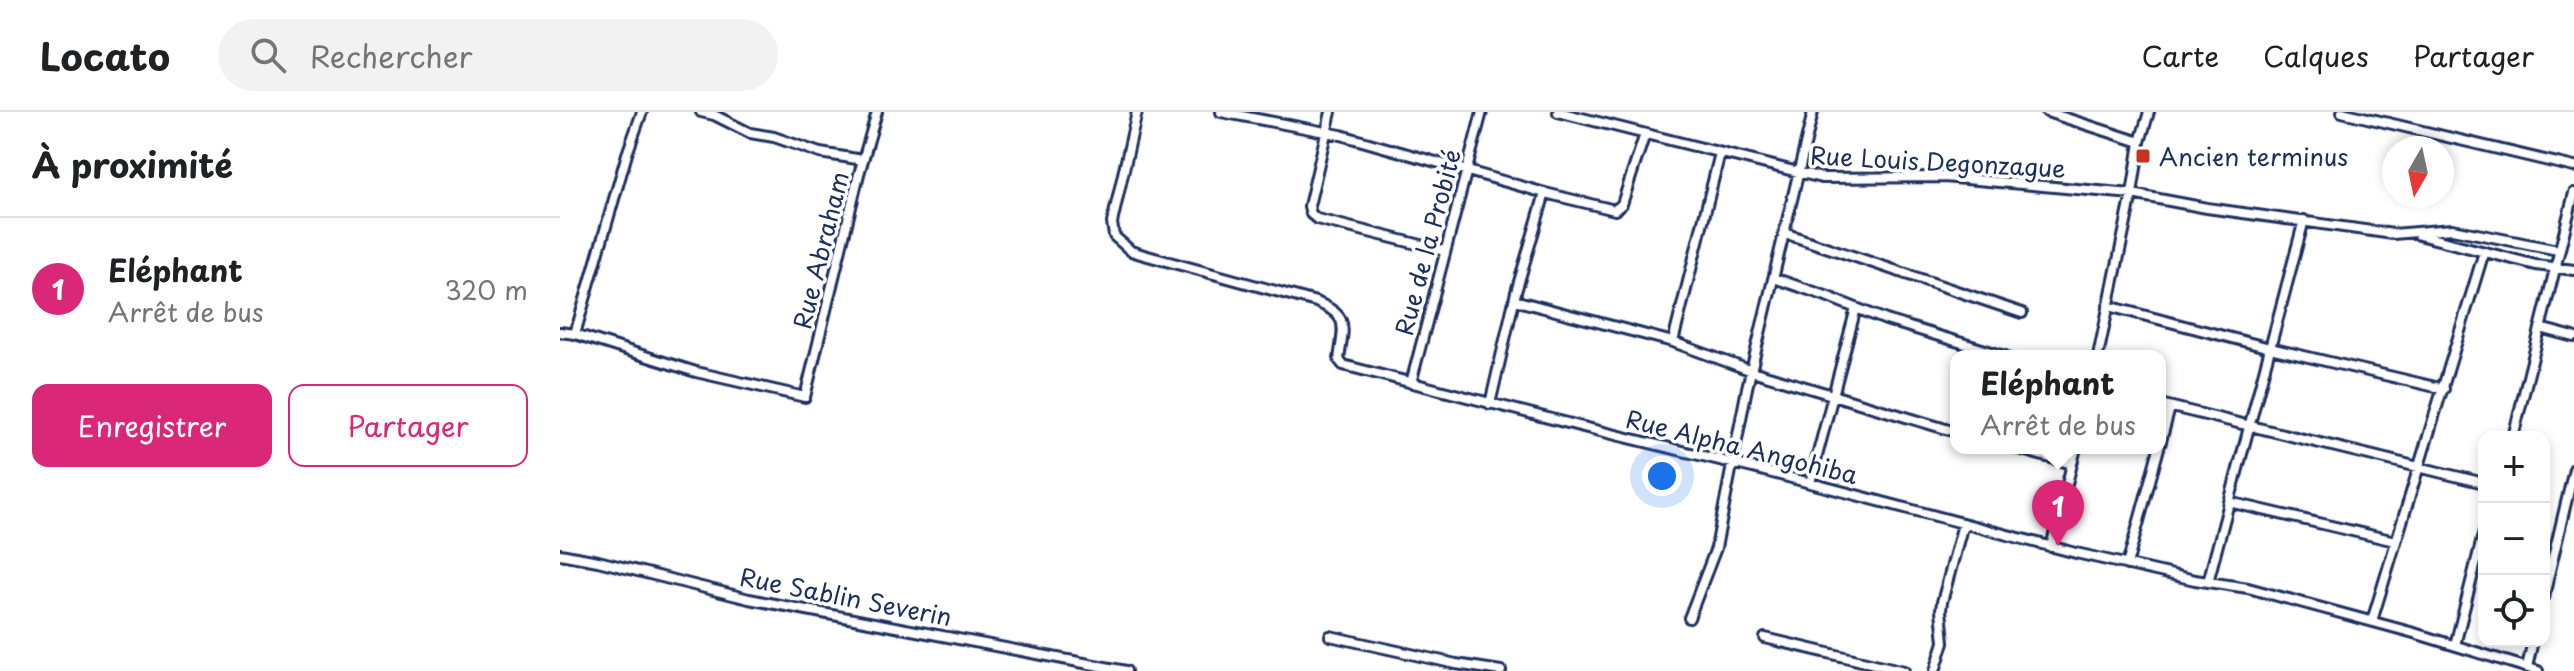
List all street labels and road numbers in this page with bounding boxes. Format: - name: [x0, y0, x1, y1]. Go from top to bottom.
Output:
- street label: Rue Louis Degonzague: [1809, 136, 2067, 186]
- street label: Rue de la Probité: [1385, 145, 1469, 339]
- street label: Rue Abraham: [783, 168, 857, 332]
- street label: Rue Alpha Angohiba: [1622, 400, 1862, 492]
- street label: Rue Sablin Severin: [737, 558, 955, 634]

